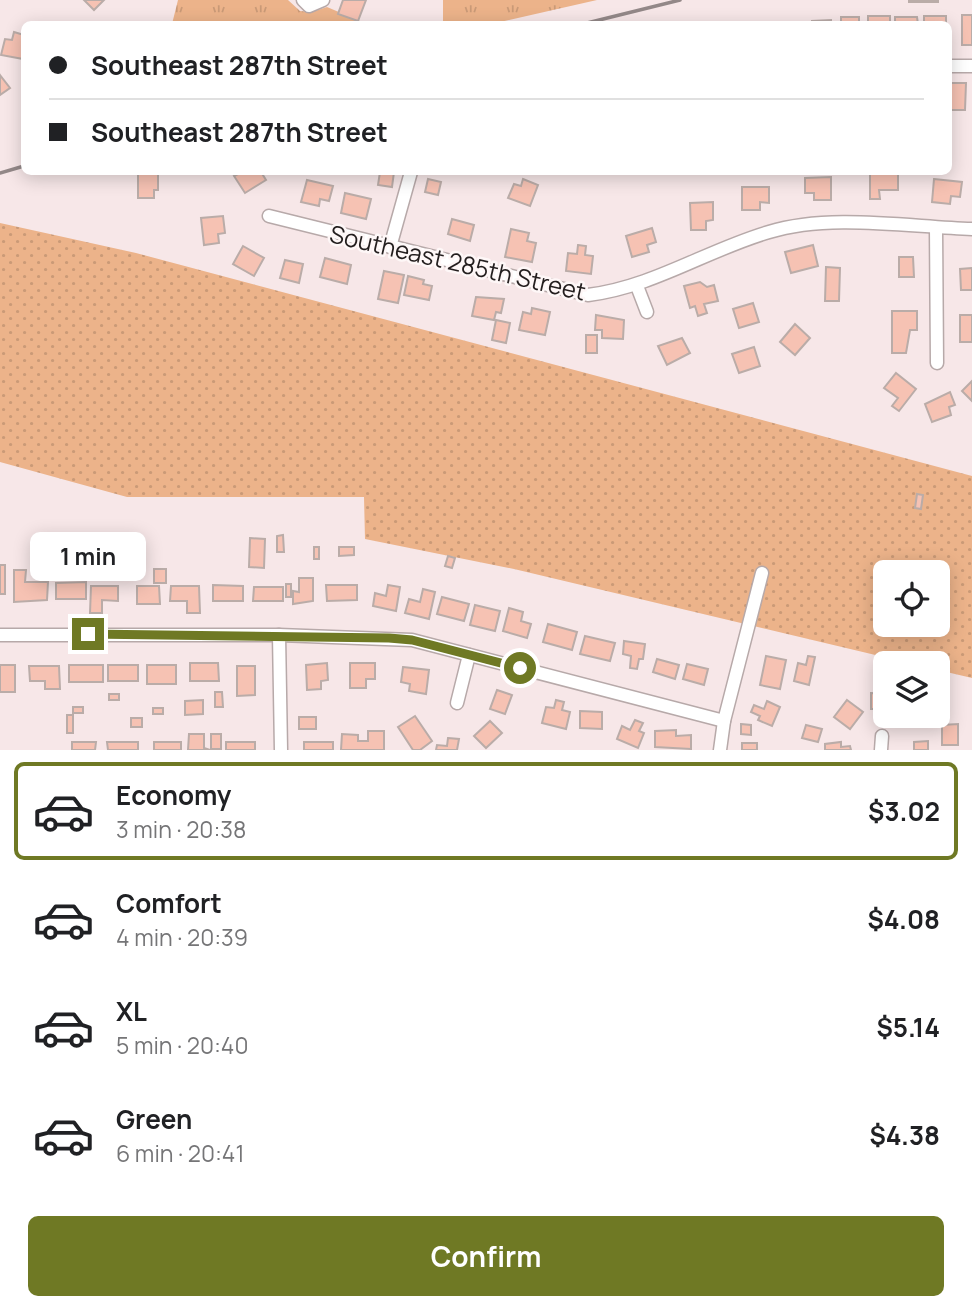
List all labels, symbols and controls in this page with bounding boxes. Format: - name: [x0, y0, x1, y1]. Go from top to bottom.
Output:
- text: Southeast 287th Street: [91, 47, 388, 83]
- text: Southeast 287th Street: [91, 114, 388, 150]
- street label: Southeast 285th Street: [327, 216, 589, 308]
- callout: 1 min: [30, 532, 146, 582]
- text: 1 min: [60, 540, 116, 572]
- map controls: [873, 560, 950, 728]
- button: locate: [873, 560, 950, 637]
- route end: [72, 618, 104, 650]
- button: layers: [873, 651, 950, 728]
- route start: [504, 652, 536, 684]
- text: Economy: [116, 777, 231, 813]
- icon: car: [32, 780, 95, 843]
- text: $3.02: [868, 793, 940, 829]
- text: 3 min · 20:38: [116, 813, 246, 845]
- text: Comfort: [116, 885, 222, 921]
- icon: car: [32, 888, 95, 951]
- text: $4.08: [867, 901, 940, 937]
- text: 4 min · 20:39: [116, 921, 248, 953]
- text: XL: [116, 993, 147, 1029]
- icon: car: [32, 996, 95, 1059]
- text: $5.14: [876, 1009, 940, 1045]
- text: 5 min · 20:40: [116, 1029, 248, 1061]
- text: Green: [116, 1101, 192, 1137]
- icon: car: [32, 1104, 95, 1167]
- text: $4.38: [869, 1117, 940, 1153]
- text: 6 min · 20:41: [116, 1137, 244, 1169]
- button: Confirm: [28, 1216, 944, 1296]

